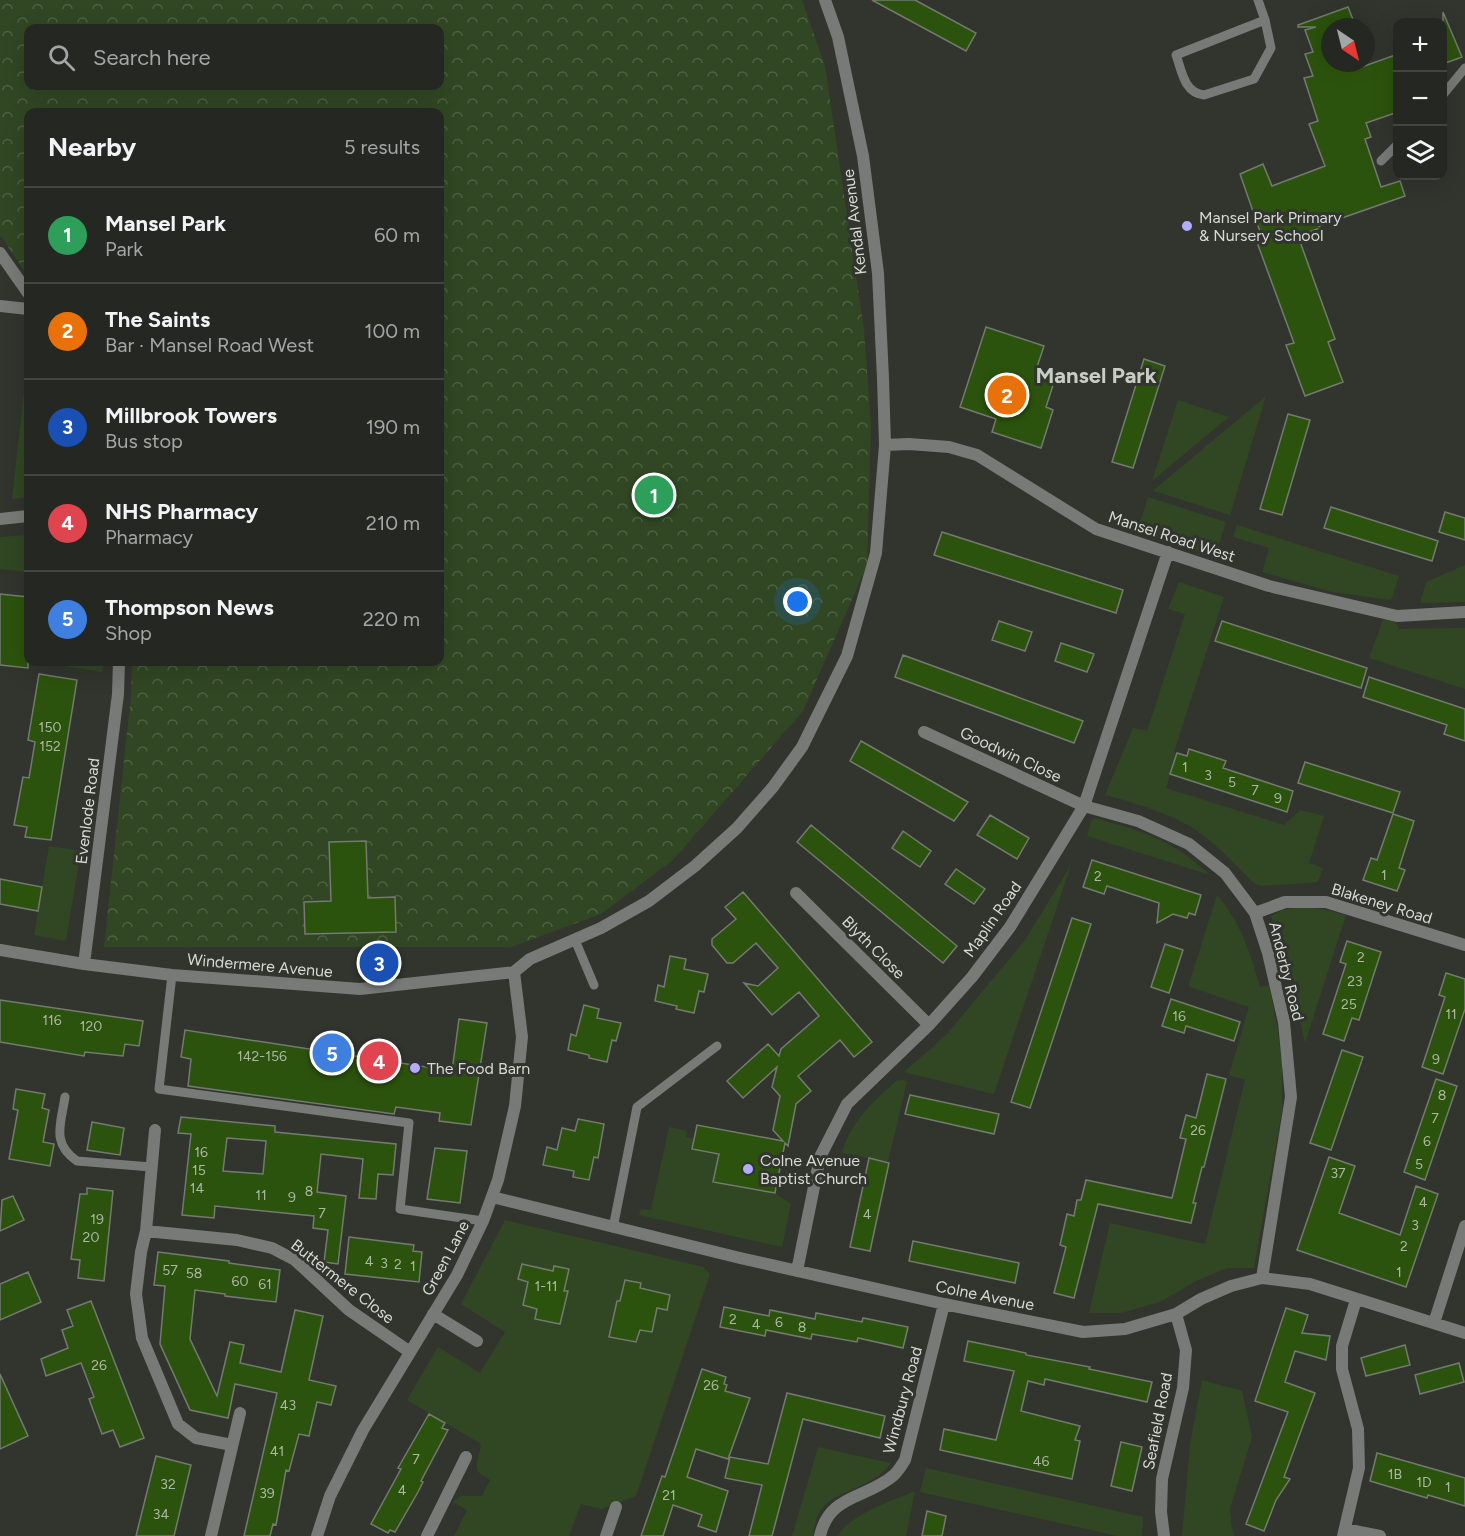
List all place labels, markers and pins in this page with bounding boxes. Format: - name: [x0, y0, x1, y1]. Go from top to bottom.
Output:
- place label: Mansel Park Primary & Nursery School: [1199, 208, 1342, 245]
- marker: Mansel Park Primary & Nursery School: [1180, 219, 1194, 233]
- pin: 2: [988, 372, 1026, 418]
- pin: 1: [634, 472, 674, 518]
- pin: 3: [360, 940, 398, 986]
- pin: 5: [312, 1030, 352, 1076]
- pin: 4: [360, 1038, 398, 1084]
- place label: The Food Barn: [427, 1059, 530, 1078]
- marker: The Food Barn: [408, 1061, 422, 1075]
- place label: Colne Avenue Baptist Church: [760, 1151, 867, 1188]
- marker: Colne Avenue Baptist Church: [741, 1162, 755, 1176]

